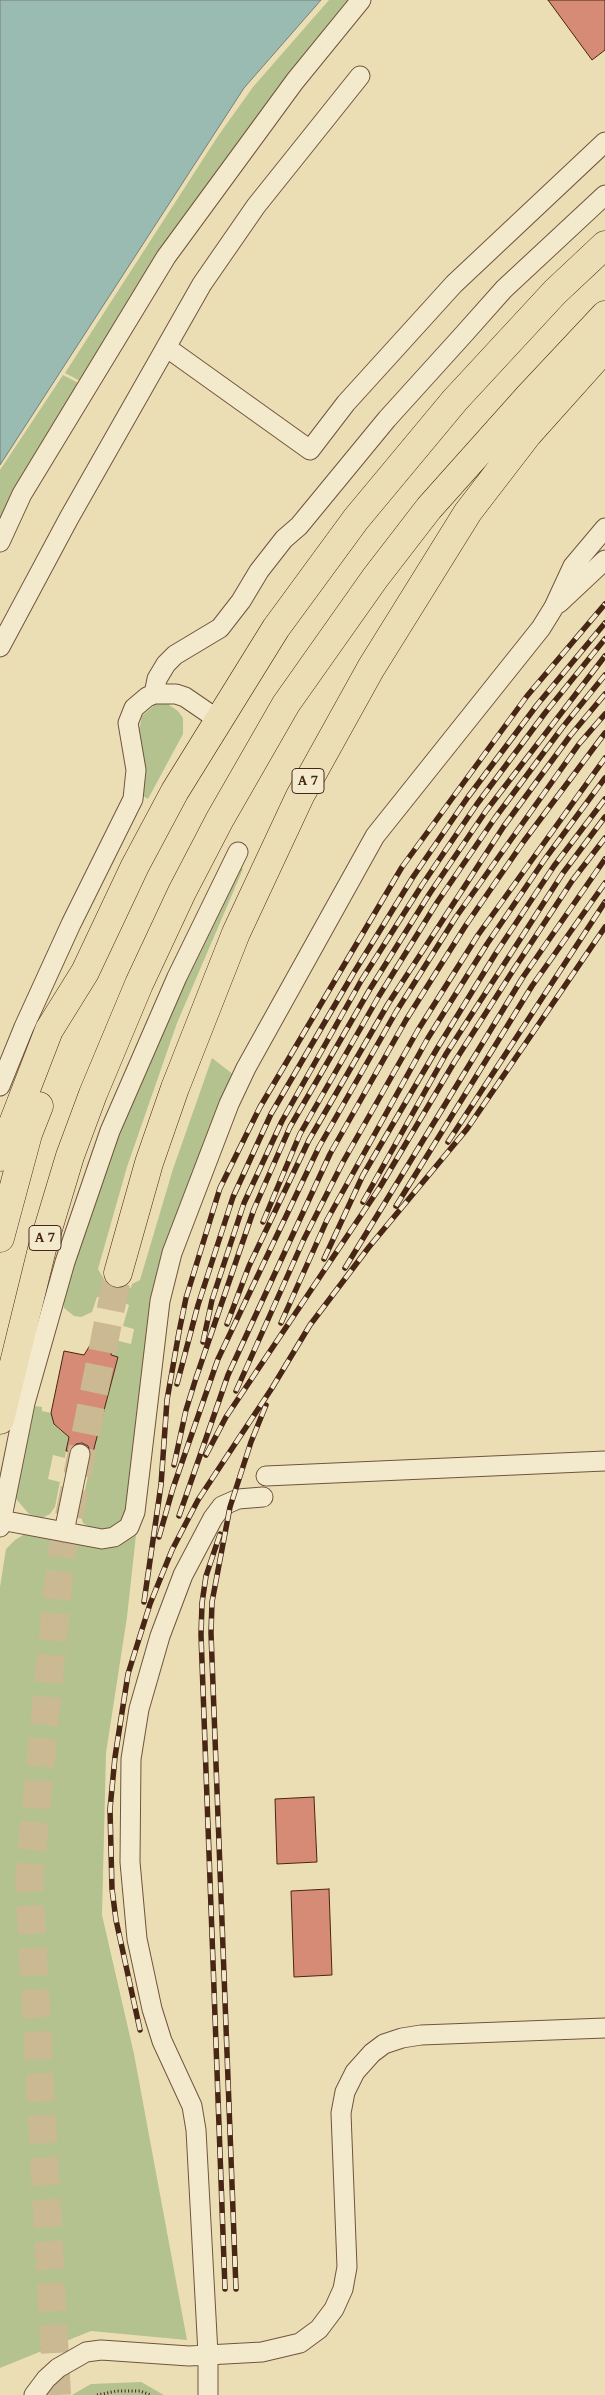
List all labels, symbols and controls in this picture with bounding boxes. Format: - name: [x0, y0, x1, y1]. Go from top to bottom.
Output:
- road number: A 7: [292, 768, 324, 794]
- road number: A 7: [29, 1226, 61, 1250]

